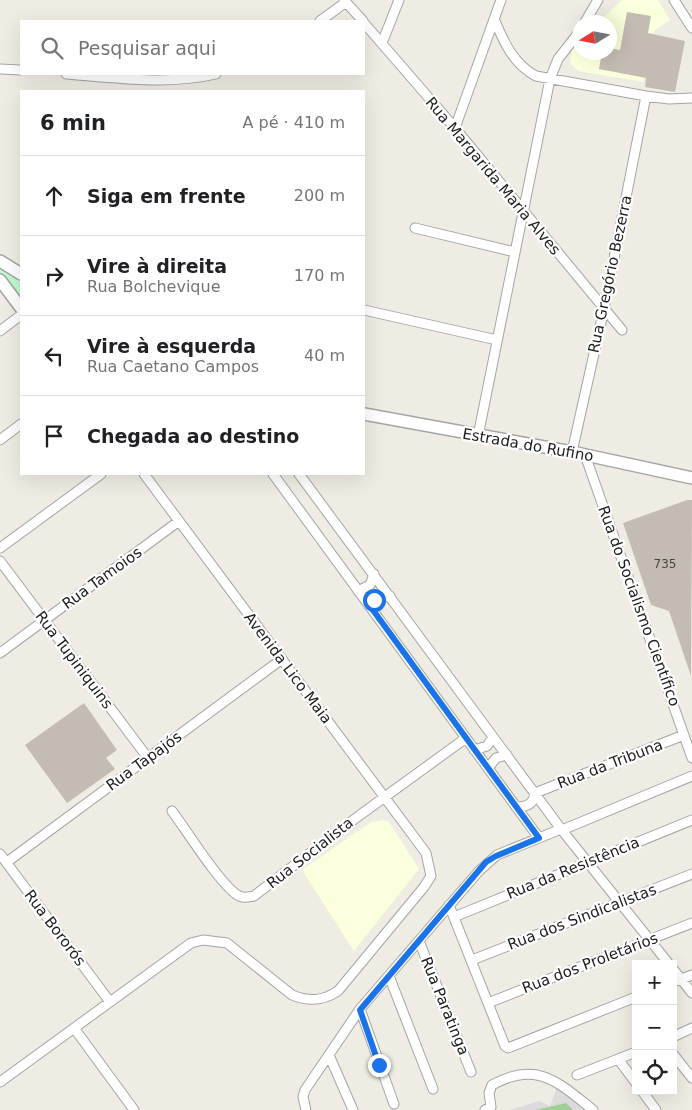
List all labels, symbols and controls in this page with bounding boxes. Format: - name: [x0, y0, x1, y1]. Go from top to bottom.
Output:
- north arrow: [572, 15, 617, 60]
- search box: [20, 20, 365, 75]
- icon: search: [38, 34, 66, 62]
- text: Pesquisar aqui: [78, 37, 216, 59]
- street label: Rua Margarida Maria Alves: [422, 93, 564, 259]
- text: 6 min: [40, 111, 106, 135]
- text: A pé · 410 m: [243, 113, 345, 132]
- icon: ahead: [40, 182, 68, 210]
- text: Siga em frente: [87, 185, 246, 207]
- text: 200 m: [294, 186, 345, 205]
- street label: Rua Gregório Bezerra: [584, 193, 636, 355]
- text: Vire à direita: [87, 255, 227, 277]
- icon: right: [40, 262, 68, 290]
- text: 170 m: [294, 266, 345, 285]
- text: Rua Bolchevique: [87, 277, 220, 296]
- text: Vire à esquerda: [87, 335, 256, 357]
- icon: left: [40, 342, 68, 370]
- text: 40 m: [304, 346, 345, 365]
- text: Rua Caetano Campos: [87, 357, 259, 376]
- icon: arrive: [40, 422, 68, 450]
- text: Chegada ao destino: [87, 425, 299, 447]
- street label: Estrada do Rufino: [461, 425, 595, 465]
- street label: Rua do Socialismo Científico: [594, 503, 684, 709]
- street label: Rua Tamoios: [59, 543, 145, 613]
- house number: 735: [654, 557, 676, 571]
- route start: [363, 589, 386, 612]
- street label: Rua Tupiniquins: [31, 608, 117, 712]
- street label: Avenida Lico Maia: [240, 609, 336, 727]
- street label: Rua Tapajós: [103, 727, 185, 794]
- street label: Rua da Tribuna: [555, 736, 665, 792]
- street label: Rua Socialista: [263, 814, 357, 892]
- street label: Rua da Resistência: [504, 833, 642, 903]
- street label: Rua dos Sindicalistas: [505, 880, 659, 954]
- street label: Rua Bororós: [21, 886, 90, 970]
- street label: Rua dos Proletários: [520, 929, 661, 997]
- street label: Rua Paratinga: [417, 954, 473, 1058]
- map controls: [632, 960, 677, 1095]
- button: +: [632, 960, 677, 1005]
- button: −: [632, 1005, 677, 1050]
- button: locate: [632, 1050, 677, 1095]
- route end: [368, 1054, 391, 1077]

